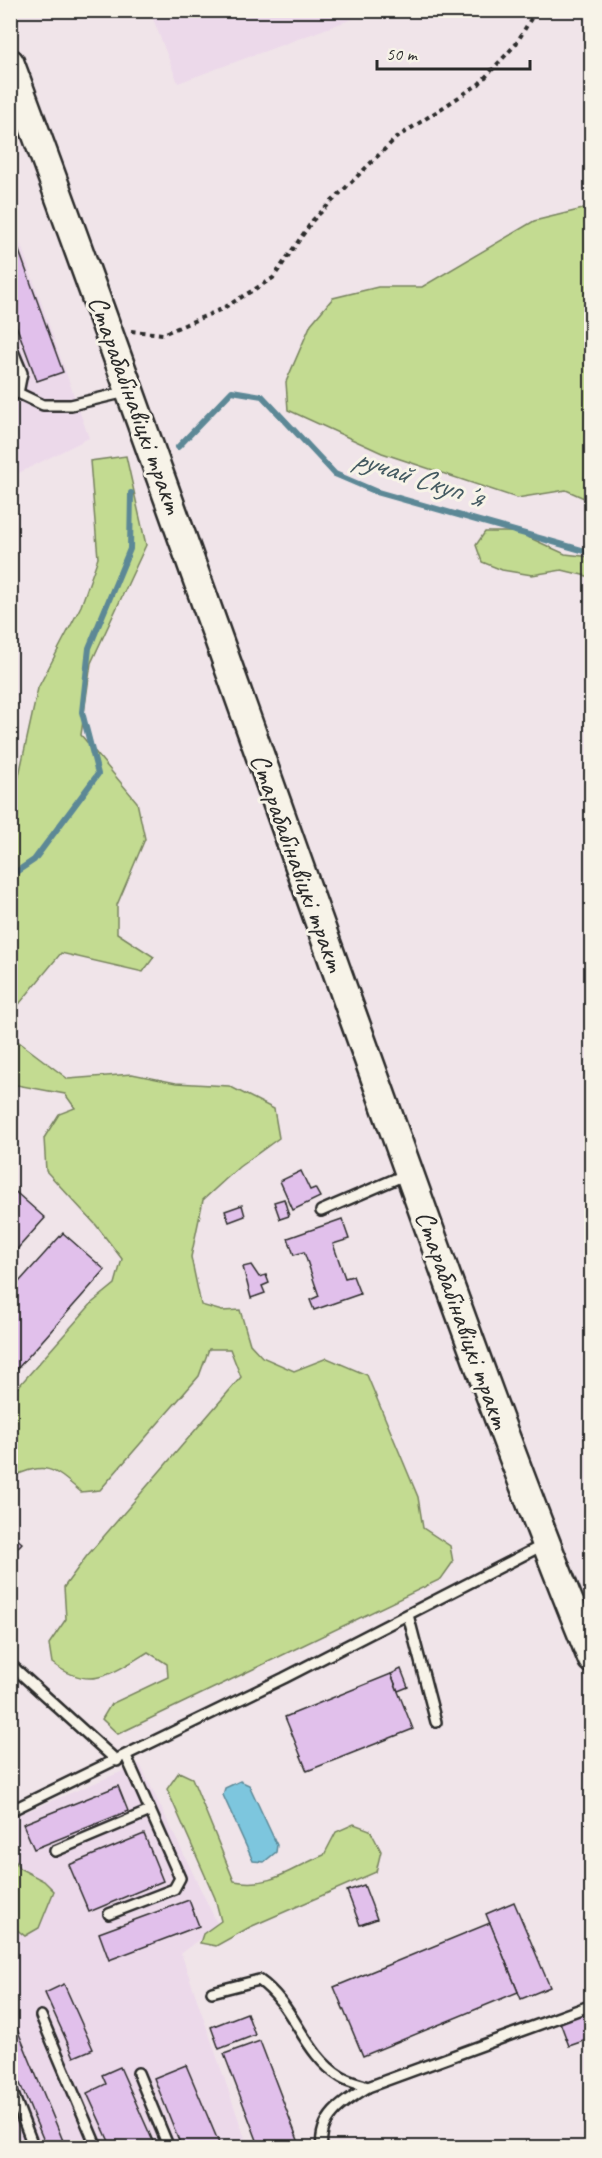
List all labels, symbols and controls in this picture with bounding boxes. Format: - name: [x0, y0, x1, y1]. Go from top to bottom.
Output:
- scale bar: [377, 33, 530, 71]
- text: 50 m: [386, 43, 419, 65]
- street label: Старабабінавіцкі тракт: [80, 291, 192, 519]
- water label: ручай Скупʼя: [349, 438, 492, 517]
- street label: Старабабінавіцкі тракт: [242, 749, 354, 977]
- street label: Старабабінавіцкі тракт: [407, 1206, 519, 1434]

